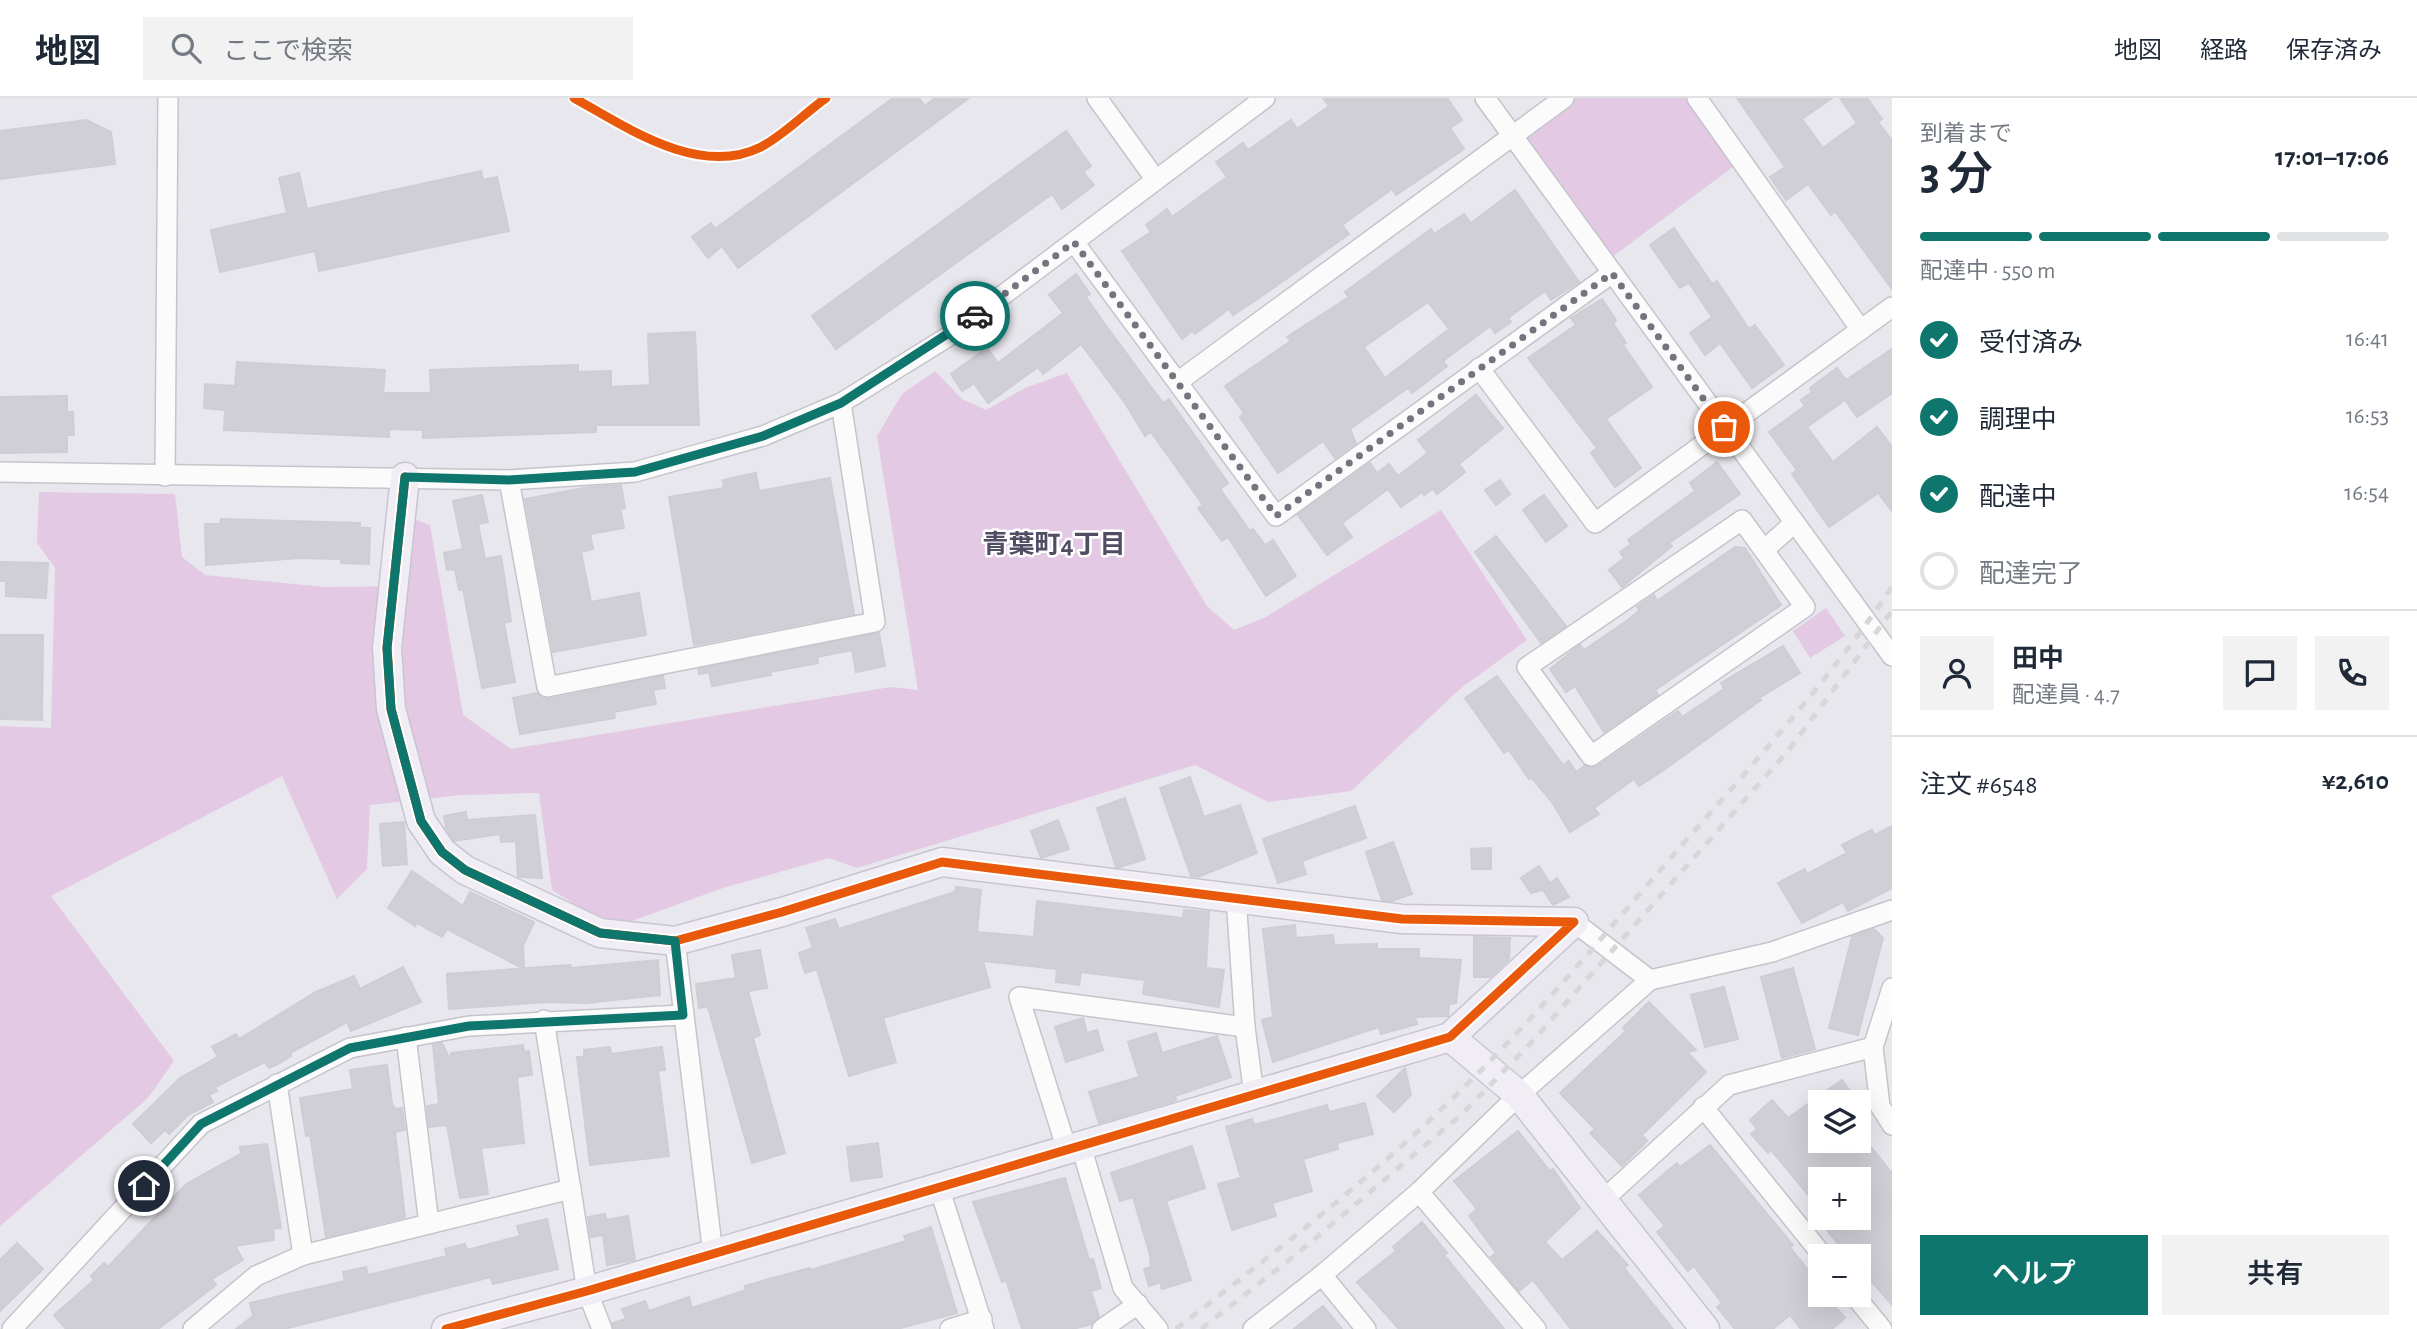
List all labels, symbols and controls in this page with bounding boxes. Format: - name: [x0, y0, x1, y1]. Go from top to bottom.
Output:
- search box: [143, 17, 633, 80]
- icon: search: [167, 29, 205, 67]
- text: 地図: [35, 36, 101, 69]
- text: ここで検索: [223, 38, 353, 64]
- text: 地図: [2114, 39, 2162, 63]
- text: 経路: [2200, 39, 2248, 63]
- text: 保存済み: [2286, 39, 2382, 63]
- text: 到着まで: [1920, 123, 2012, 146]
- text: 17:01–17:06: [2275, 144, 2389, 170]
- text: 3 分: [1920, 152, 1993, 198]
- text: 配達中 · 550 m: [1920, 260, 2055, 283]
- courier: [940, 281, 1010, 351]
- icon: car: [956, 297, 994, 335]
- icon: check: [1920, 321, 1958, 359]
- text: 16:41: [2346, 328, 2389, 351]
- text: 受付済み: [1979, 330, 2083, 356]
- pin: [1694, 397, 1754, 457]
- icon: check: [1920, 398, 1958, 436]
- text: 16:53: [2346, 405, 2389, 428]
- text: 調理中: [1979, 407, 2057, 433]
- icon: bag: [1705, 408, 1743, 446]
- icon: check: [1920, 475, 1958, 513]
- text: 16:54: [2344, 482, 2389, 505]
- text: 配達中: [1979, 484, 2057, 510]
- district label: 青葉町4丁目: [982, 530, 1126, 558]
- text: 配達完了: [1979, 561, 2083, 587]
- button: person: [1920, 636, 1994, 710]
- button: chat: [2223, 636, 2297, 710]
- button: phone: [2315, 636, 2389, 710]
- text: 田中: [2012, 646, 2064, 672]
- text: 配達員 · 4.7: [2012, 684, 2120, 707]
- text: ¥2,610: [2322, 768, 2389, 794]
- text: 注文 #6548: [1920, 772, 2038, 798]
- map controls: [1808, 1090, 1871, 1307]
- button: layers: [1808, 1090, 1871, 1153]
- pin: [114, 1156, 174, 1216]
- icon: home: [125, 1167, 163, 1205]
- button: +: [1808, 1167, 1871, 1230]
- button: ヘルプ: [1920, 1235, 2148, 1315]
- button: 共有: [2162, 1235, 2389, 1315]
- button: −: [1808, 1244, 1871, 1307]

